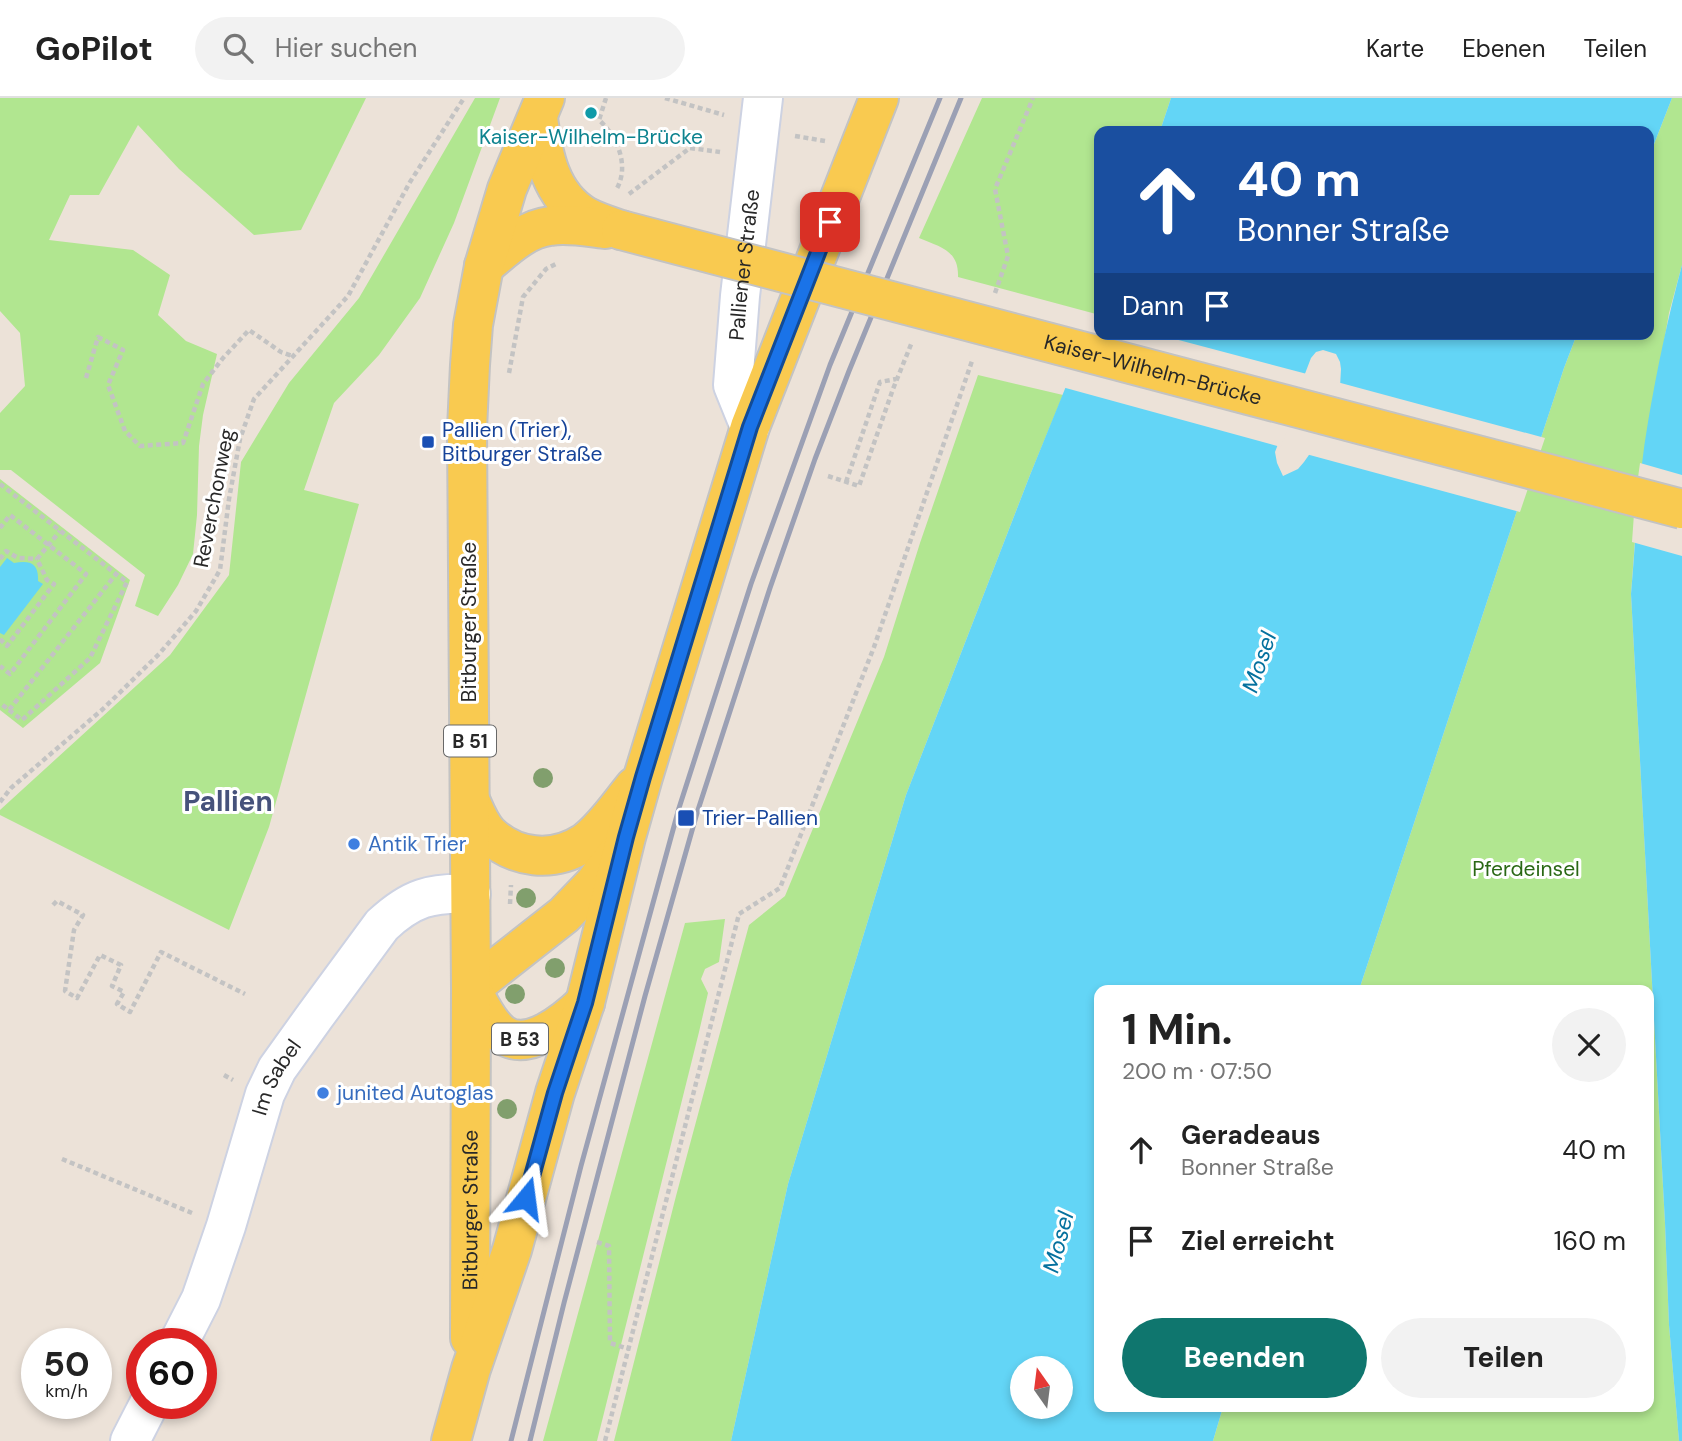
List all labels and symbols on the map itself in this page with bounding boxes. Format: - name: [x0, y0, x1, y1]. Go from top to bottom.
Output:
- marker: Kaiser-Wilhelm-Brücke: [583, 105, 599, 121]
- place label: Kaiser-Wilhelm-Brücke: [479, 123, 703, 151]
- street label: Palliener Straße: [723, 188, 766, 342]
- pin: [800, 192, 860, 252]
- street label: Kaiser-Wilhelm-Brücke: [1041, 328, 1265, 412]
- place label: Pallien (Trier), Bitburger Straße: [442, 416, 602, 468]
- street label: Reverchonweg: [187, 426, 241, 570]
- marker: Pallien (Trier), Bitburger Straße: [420, 434, 436, 450]
- street label: Bitburger Straße: [455, 542, 483, 702]
- water label: Mosel: [1235, 627, 1284, 696]
- road number: B 51: [444, 726, 496, 756]
- district label: Pallien: [183, 783, 273, 820]
- place label: Trier-Pallien: [702, 804, 818, 832]
- marker: Trier-Pallien: [676, 808, 696, 828]
- place label: Antik Trier: [368, 830, 467, 858]
- marker: Antik Trier: [346, 836, 362, 852]
- park label: Pferdeinsel: [1472, 855, 1580, 883]
- road number: B 53: [492, 1023, 548, 1054]
- street label: Im Sabel: [245, 1034, 308, 1119]
- place label: junited Autoglas: [336, 1079, 494, 1107]
- marker: junited Autoglas: [315, 1085, 331, 1101]
- street label: Bitburger Straße: [456, 1130, 485, 1290]
- position arrow: [489, 1161, 563, 1235]
- water label: Mosel: [1035, 1207, 1081, 1276]
- speed limit sign: 60: [126, 1328, 217, 1419]
- north arrow: [1010, 1356, 1073, 1419]

